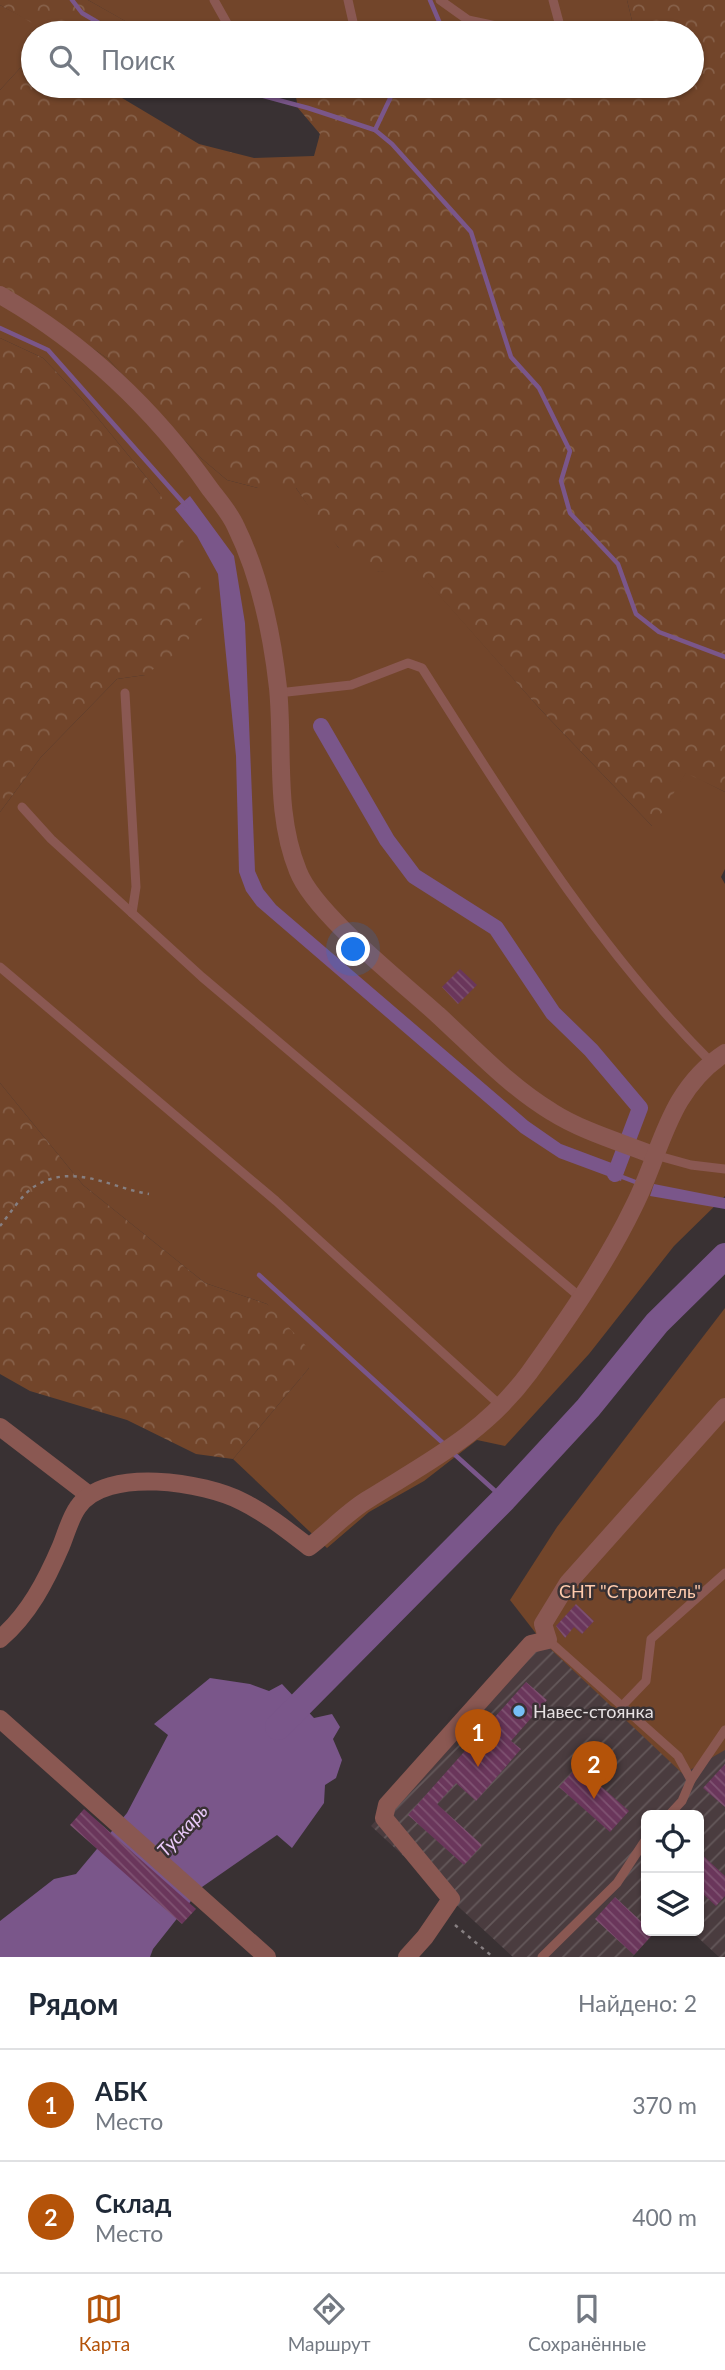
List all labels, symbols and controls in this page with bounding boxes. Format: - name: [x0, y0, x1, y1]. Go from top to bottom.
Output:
- search box: [21, 21, 704, 98]
- icon: search: [45, 41, 83, 79]
- text: Поиск: [101, 44, 175, 76]
- your location: [336, 932, 370, 966]
- park label: СНТ "Строитель": [559, 1580, 701, 1602]
- place label: Навес-стоянка: [533, 1700, 654, 1722]
- marker: Навес-стоянка: [511, 1703, 527, 1719]
- pin: 1: [455, 1709, 501, 1767]
- pin: 2: [571, 1741, 617, 1799]
- water label: Тускарь: [152, 1799, 212, 1861]
- map controls: [641, 1810, 704, 1936]
- button: locate: [641, 1810, 704, 1873]
- button: layers: [641, 1873, 704, 1936]
- text: Рядом: [28, 1985, 118, 2021]
- text: Найдено: 2: [578, 1989, 697, 2017]
- text: АБК: [95, 2075, 147, 2107]
- text: 1: [44, 2091, 58, 2119]
- text: 370 m: [632, 2091, 697, 2119]
- text: Место: [95, 2107, 163, 2135]
- text: Склад: [95, 2187, 172, 2219]
- text: 2: [44, 2203, 58, 2231]
- text: 400 m: [632, 2203, 697, 2231]
- text: Место: [95, 2219, 163, 2247]
- tab: Карта: [79, 2290, 130, 2355]
- tab: Маршрут: [288, 2290, 370, 2355]
- tab: Сохранённые: [528, 2290, 646, 2355]

